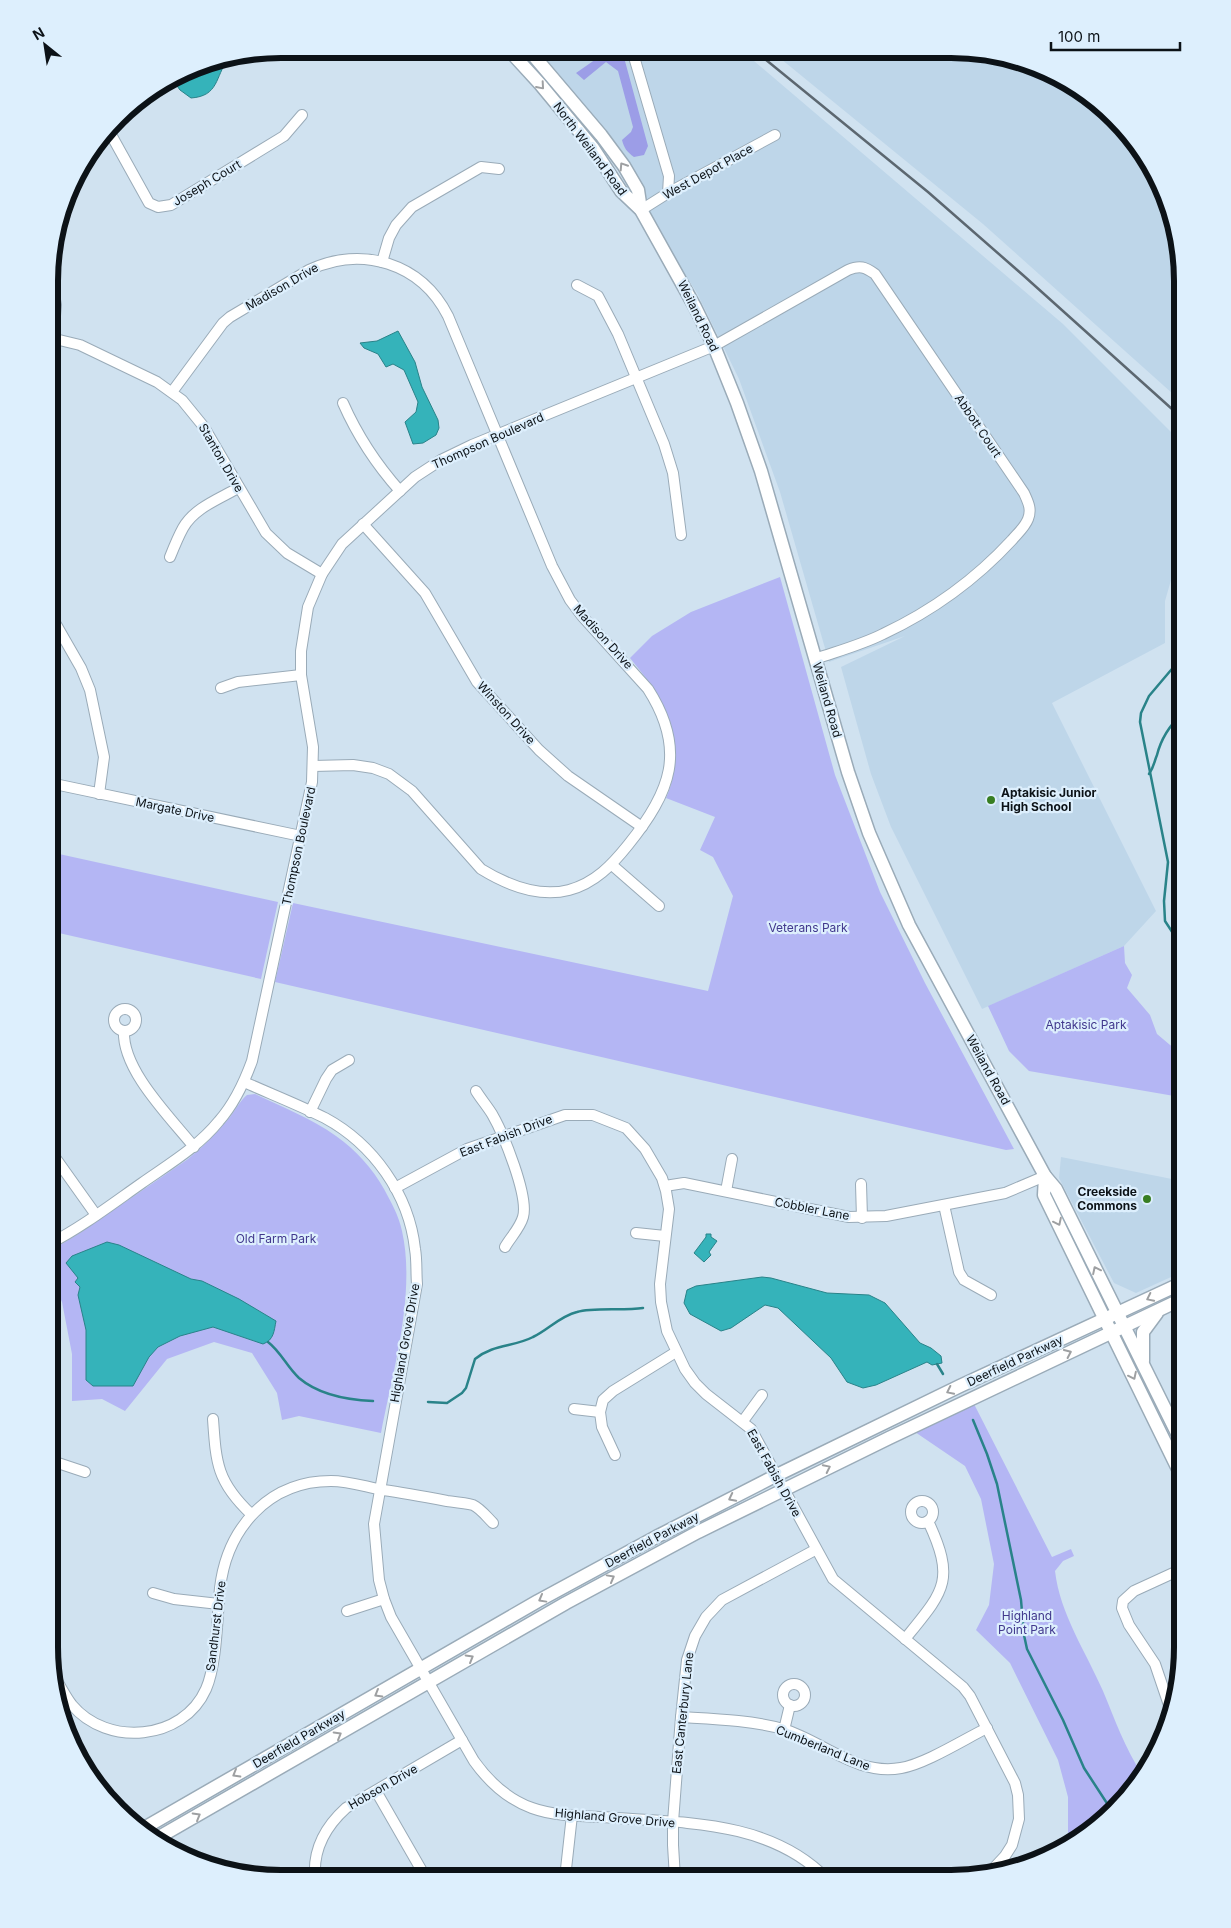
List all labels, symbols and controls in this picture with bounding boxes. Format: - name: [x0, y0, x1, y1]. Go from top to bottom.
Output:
- north arrow: [20, 20, 70, 70]
- scale bar: [1051, 20, 1180, 52]
- text: N: [29, 23, 47, 43]
- text: 100 m: [1058, 27, 1100, 46]
- one-way arrow: [535, 80, 544, 89]
- street label: North Weiland Road: [550, 99, 630, 198]
- street label: West Depot Place: [660, 141, 755, 202]
- street label: Joseph Court: [170, 156, 244, 209]
- one-way arrow: [620, 162, 629, 171]
- street label: Madison Drive: [243, 260, 321, 313]
- street label: Weiland Road: [675, 278, 722, 354]
- street label: Abbott Court: [952, 391, 1005, 460]
- street label: Thompson Boulevard: [430, 409, 546, 472]
- street label: Stanton Drive: [196, 421, 247, 495]
- street label: Madison Drive: [570, 601, 636, 672]
- street label: Weiland Road: [810, 661, 845, 739]
- street label: Winston Drive: [474, 678, 539, 747]
- street label: Thompson Boulevard: [279, 785, 318, 907]
- place label: Aptakisic Junior High School: [1001, 785, 1097, 814]
- street label: Margate Drive: [134, 794, 216, 825]
- marker: Aptakisic Junior High School: [985, 794, 997, 806]
- park label: Veterans Park: [768, 920, 848, 935]
- park label: Aptakisic Park: [1045, 1017, 1127, 1032]
- street label: Weiland Road: [963, 1032, 1014, 1107]
- street label: East Fabish Drive: [457, 1111, 554, 1160]
- place label: Creekside Commons: [1077, 1184, 1137, 1213]
- marker: Creekside Commons: [1141, 1193, 1153, 1205]
- street label: Cobbler Lane: [773, 1194, 851, 1223]
- one-way arrow: [1051, 1217, 1062, 1226]
- park label: Old Farm Park: [236, 1231, 317, 1246]
- one-way arrow: [1092, 1266, 1102, 1275]
- street label: Highland Grove Drive: [387, 1282, 422, 1404]
- one-way arrow: [1146, 1292, 1155, 1302]
- street label: Deerfield Parkway: [964, 1332, 1065, 1389]
- one-way arrow: [1063, 1348, 1072, 1359]
- one-way arrow: [1126, 1371, 1137, 1380]
- one-way arrow: [946, 1385, 955, 1395]
- street label: East Fabish Drive: [744, 1426, 805, 1519]
- one-way arrow: [822, 1463, 831, 1474]
- one-way arrow: [728, 1492, 737, 1502]
- street label: Deerfield Parkway: [602, 1508, 701, 1571]
- one-way arrow: [606, 1575, 615, 1585]
- street label: Sandhurst Drive: [203, 1580, 228, 1672]
- one-way arrow: [538, 1593, 547, 1603]
- park label: Highland Point Park: [998, 1608, 1056, 1637]
- street label: East Canterbury Lane: [669, 1651, 696, 1775]
- one-way arrow: [464, 1655, 473, 1665]
- one-way arrow: [374, 1687, 383, 1697]
- street label: Deerfield Parkway: [250, 1706, 348, 1771]
- street label: Cumberland Lane: [774, 1722, 873, 1773]
- one-way arrow: [332, 1731, 341, 1741]
- street label: Hobson Drive: [346, 1761, 420, 1812]
- one-way arrow: [233, 1768, 242, 1778]
- street label: Highland Grove Drive: [554, 1805, 676, 1830]
- one-way arrow: [191, 1812, 200, 1822]

